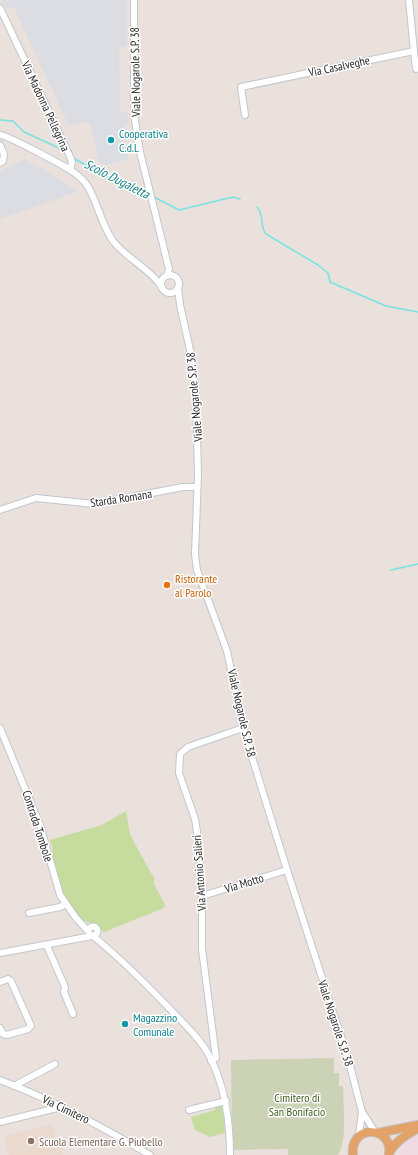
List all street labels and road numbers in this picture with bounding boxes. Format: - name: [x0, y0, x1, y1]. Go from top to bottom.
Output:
- street label: Viale Nogarole S.P. 38: [127, 27, 143, 118]
- street label: Via Casalveghe: [306, 52, 371, 80]
- street label: Via Madonna Pellegrina: [18, 58, 74, 154]
- street label: Viale Nogarole S.P. 38: [183, 352, 205, 443]
- street label: Starda Romana: [89, 486, 153, 510]
- street label: Viale Nogarole S.P. 38: [224, 667, 259, 758]
- street label: Contrada Tombole: [19, 788, 57, 864]
- street label: Via Antonio Salieri: [189, 834, 209, 913]
- street label: Via Motto: [222, 870, 265, 896]
- street label: Viale Nogarole S.P. 38: [315, 977, 357, 1068]
- street label: Via Cimitero: [39, 1091, 92, 1127]

